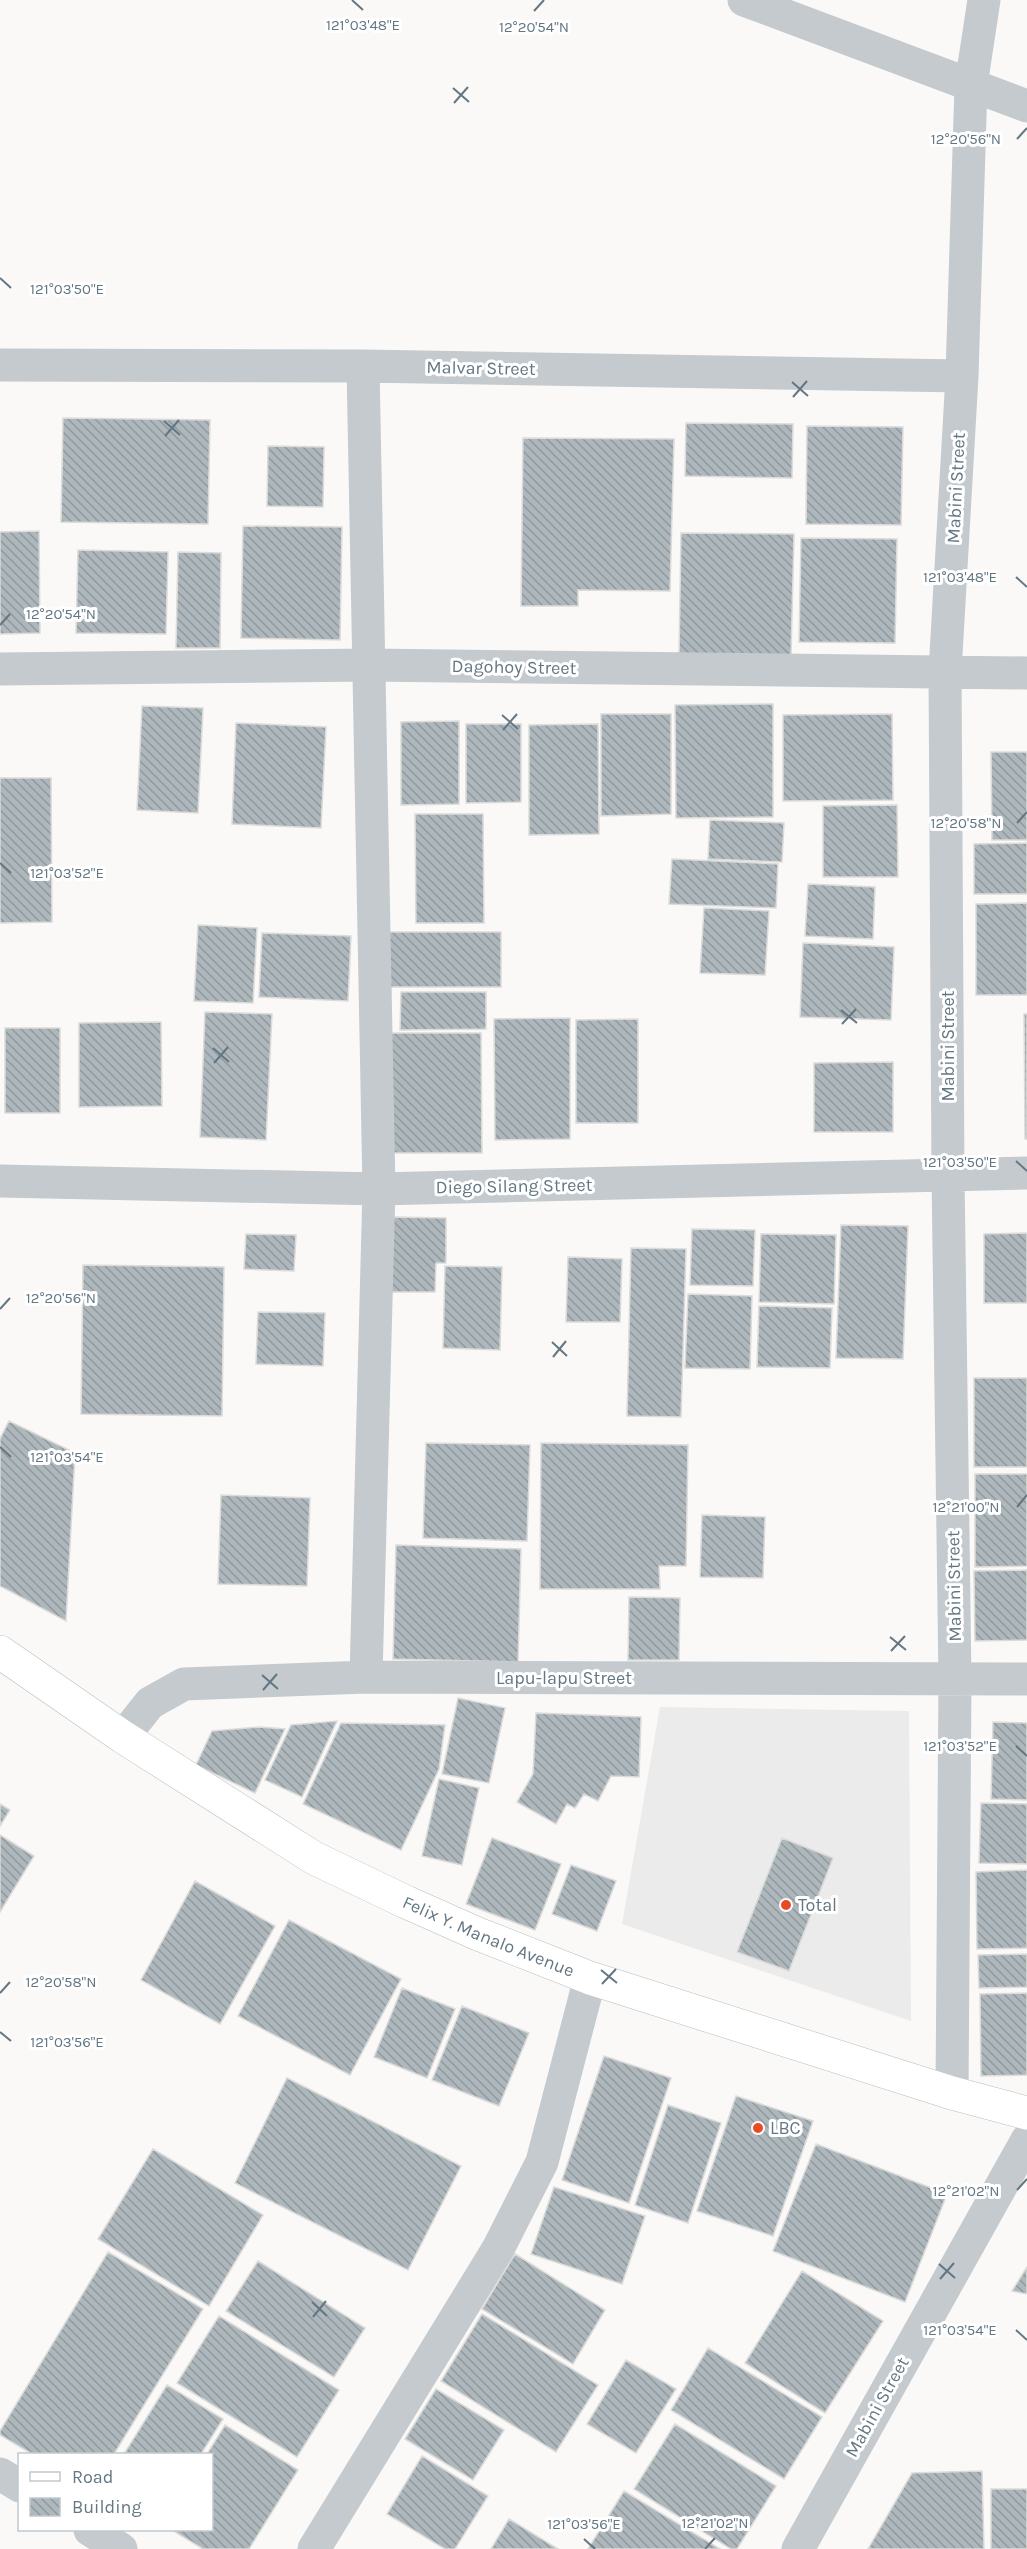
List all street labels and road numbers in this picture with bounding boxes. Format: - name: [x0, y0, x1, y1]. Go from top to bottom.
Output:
- street label: Malvar Street: [426, 356, 536, 380]
- street label: Mabini Street: [942, 432, 970, 544]
- street label: Dagohoy Street: [452, 655, 577, 679]
- street label: Mabini Street: [937, 990, 959, 1102]
- street label: Diego Silang Street: [435, 1174, 593, 1198]
- street label: Mabini Street: [942, 1530, 966, 1642]
- street label: Lapu-lapu Street: [496, 1667, 632, 1689]
- street label: Felix Y. Manalo Avenue: [399, 1891, 577, 1982]
- street label: Mabini Street: [840, 2353, 914, 2461]

